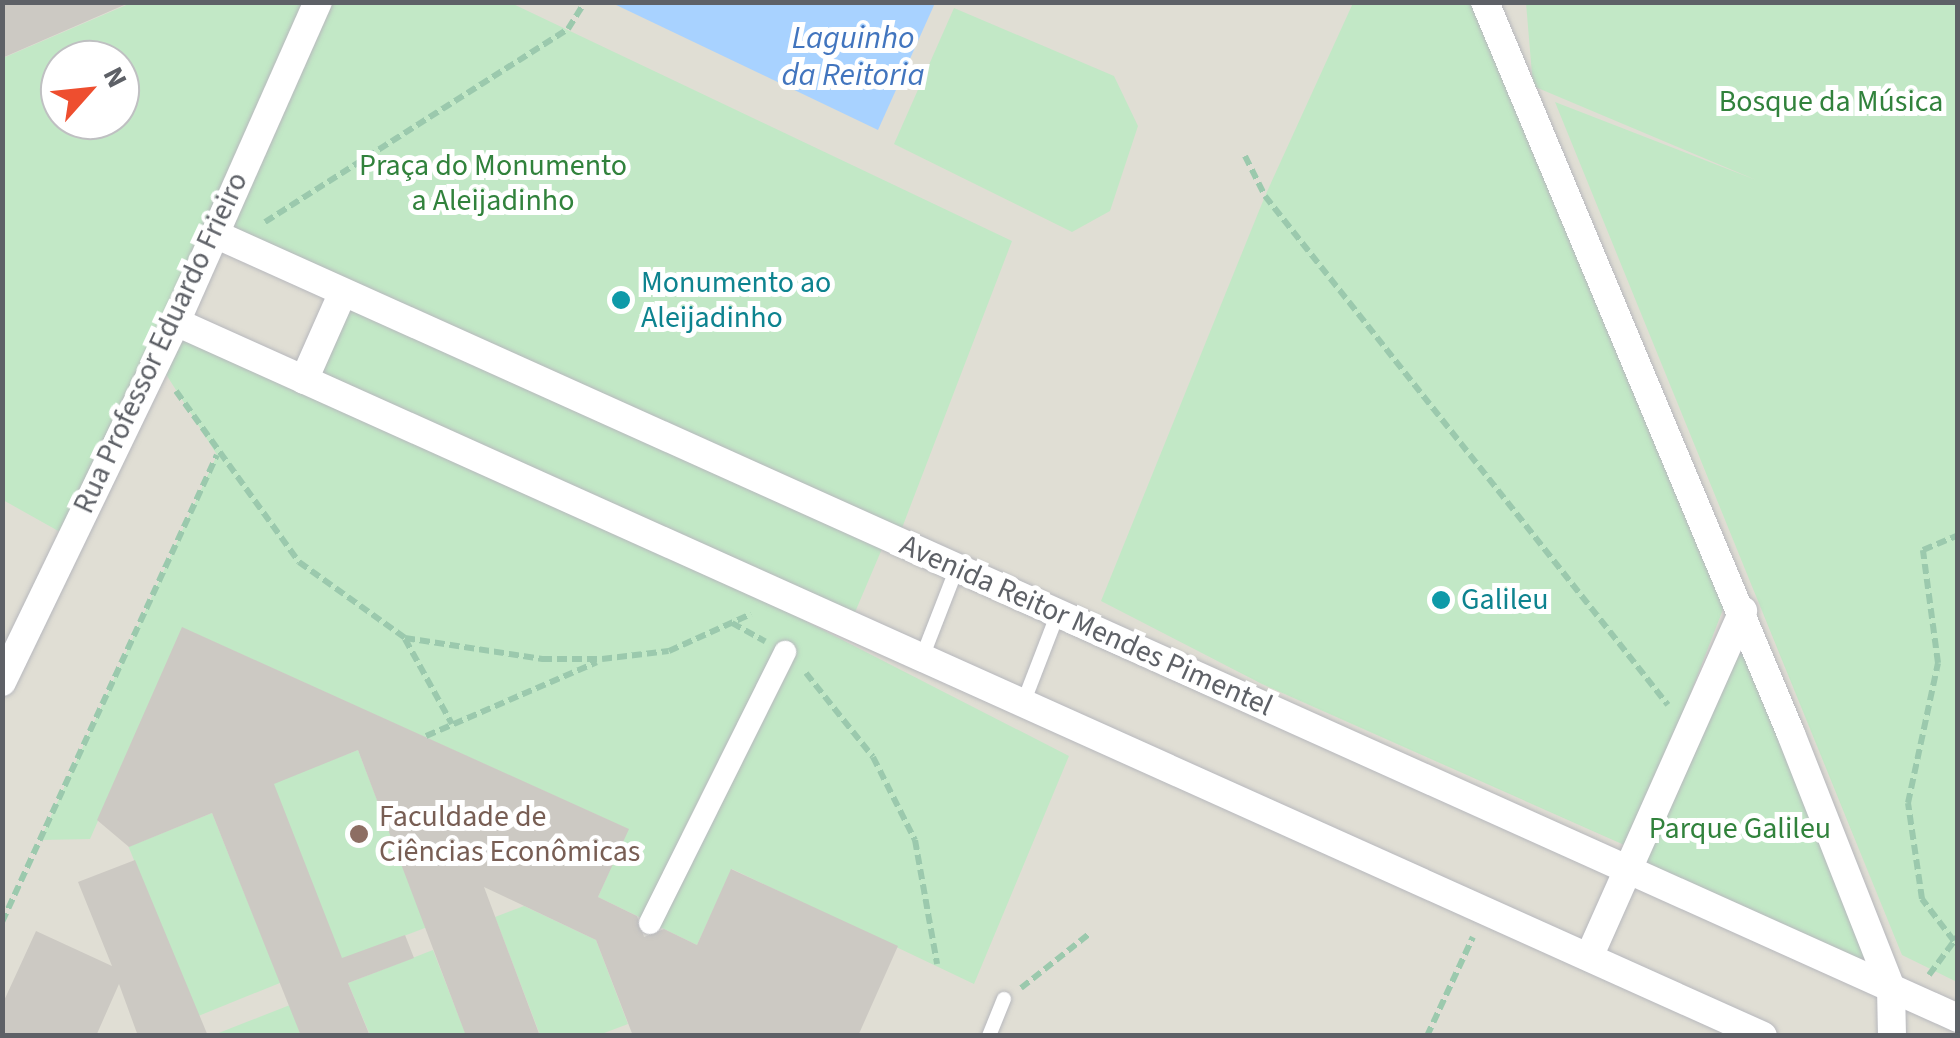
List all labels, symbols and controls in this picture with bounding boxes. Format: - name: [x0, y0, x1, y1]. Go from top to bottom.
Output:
- water label: Laguinho da Reitoria: [781, 20, 925, 95]
- north arrow: [40, 40, 140, 140]
- text: N: [93, 60, 137, 95]
- park label: Bosque da Música: [1719, 84, 1943, 120]
- park label: Praça do Monumento a Aleijadinho: [359, 148, 627, 218]
- street label: Rua Professor Eduardo Frieiro: [66, 167, 256, 519]
- place label: Monumento ao Aleijadinho: [641, 265, 831, 336]
- marker: Monumento ao Aleijadinho: [610, 289, 632, 311]
- street label: Avenida Reitor Mendes Pimentel: [894, 527, 1278, 725]
- place label: Galileu: [1461, 582, 1549, 618]
- marker: Galileu: [1430, 589, 1452, 611]
- place label: Faculdade de Ciências Econômicas: [379, 799, 640, 870]
- park label: Parque Galileu: [1649, 811, 1831, 847]
- marker: Faculdade de Ciências Econômicas: [348, 823, 370, 845]

